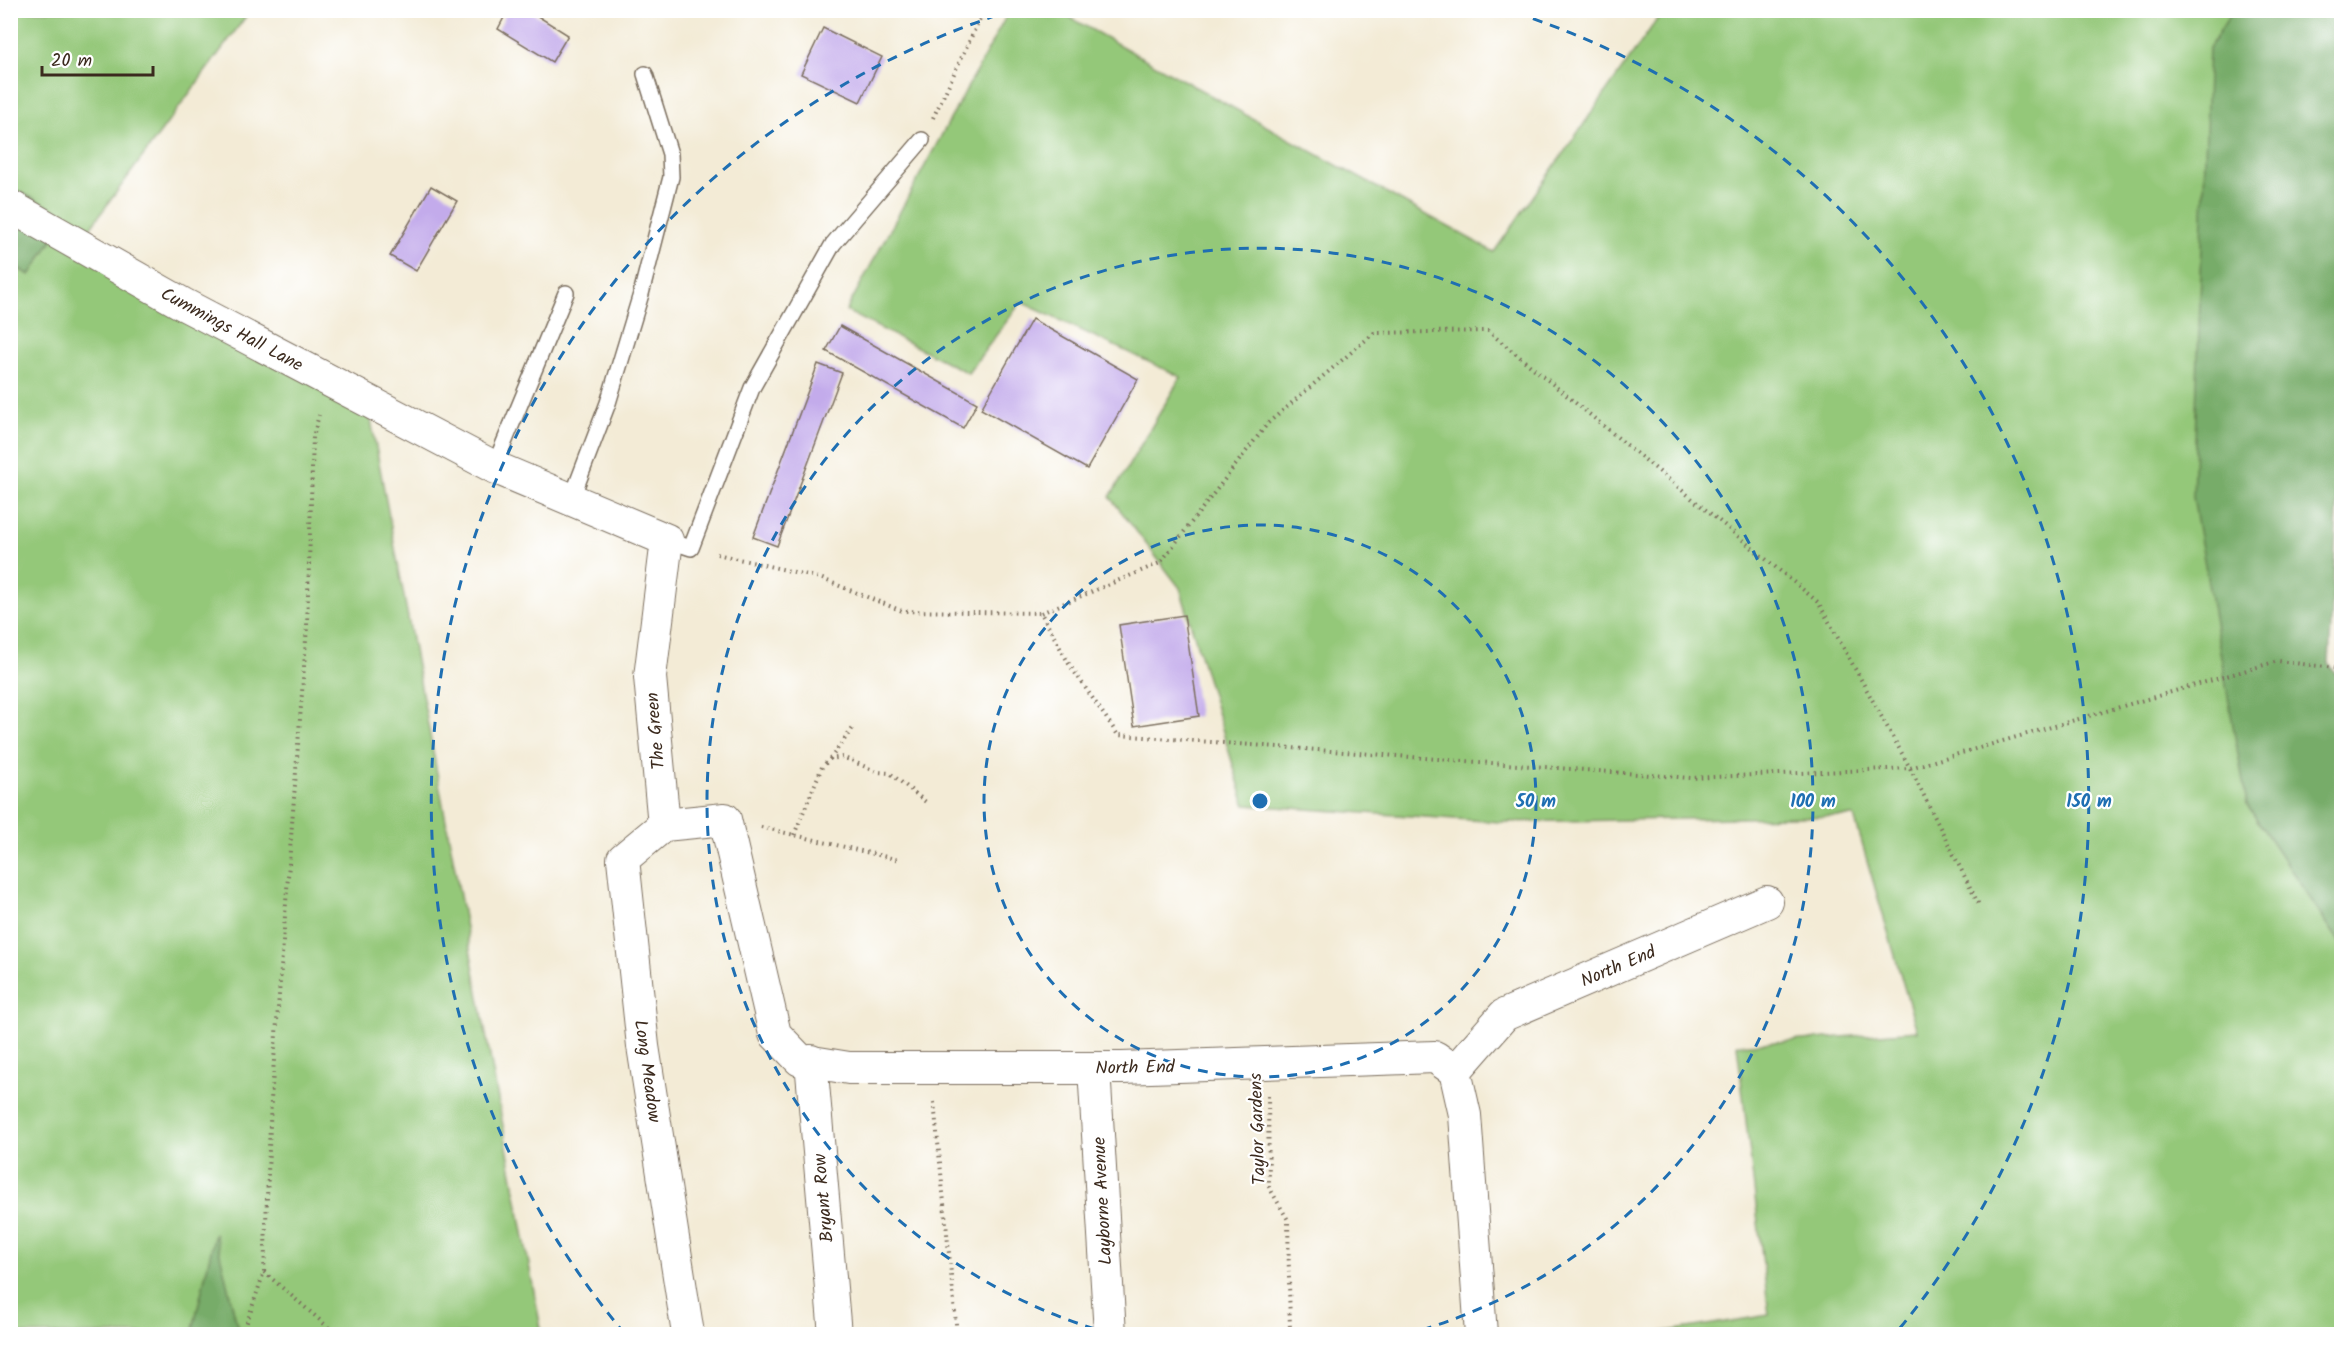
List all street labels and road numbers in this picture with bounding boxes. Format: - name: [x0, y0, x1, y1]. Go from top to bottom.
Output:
- street label: Cummings Hall Lane: [155, 280, 308, 380]
- street label: The Green: [639, 691, 674, 771]
- street label: North End: [1576, 938, 1662, 996]
- street label: Long Meadow: [625, 1018, 668, 1125]
- street label: North End: [1095, 1053, 1176, 1084]
- street label: Taylor Gardens: [1242, 1072, 1275, 1185]
- street label: Layborne Avenue: [1086, 1136, 1121, 1266]
- street label: Bryant Row: [806, 1151, 843, 1243]

